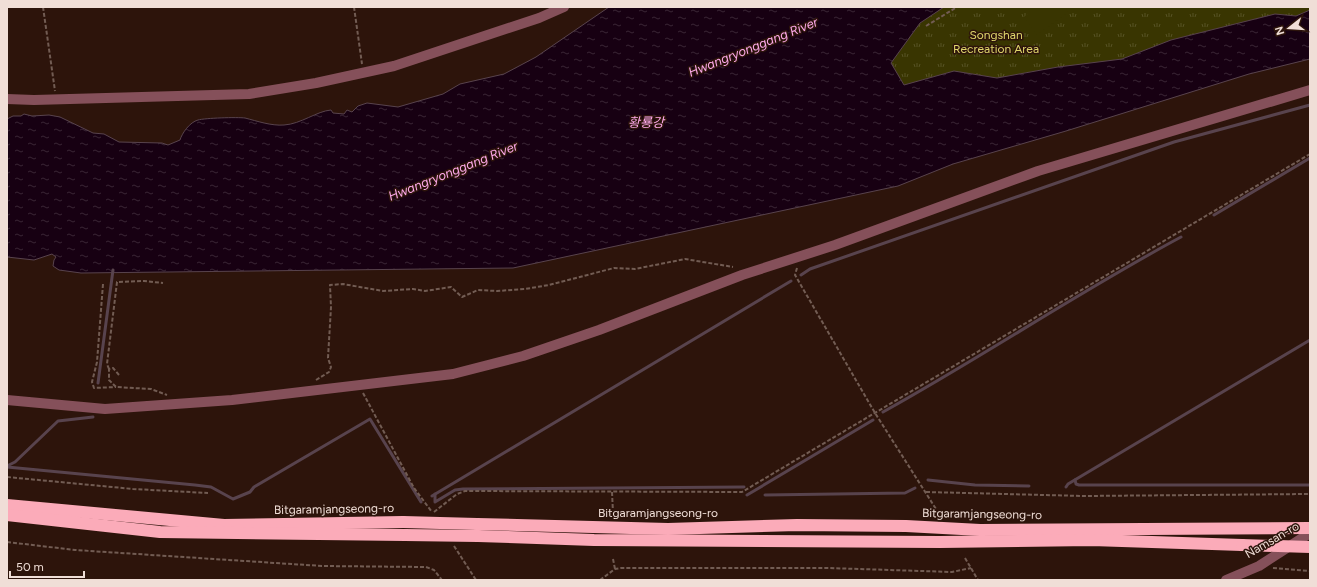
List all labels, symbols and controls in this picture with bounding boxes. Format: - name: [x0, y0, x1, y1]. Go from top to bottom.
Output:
- north arrow: [1269, 8, 1309, 48]
- water label: Hwangryonggang River: [686, 14, 821, 80]
- text: N: [1272, 25, 1287, 37]
- park label: Songshan Recreation Area: [953, 28, 1039, 56]
- water label: 황룡강: [628, 115, 666, 130]
- water label: Hwangryonggang River: [386, 138, 521, 204]
- street label: Bitgaramjangseong-ro: [274, 501, 394, 517]
- street label: Bitgaramjangseong-ro: [598, 506, 718, 520]
- street label: Bitgaramjangseong-ro: [922, 506, 1042, 522]
- street label: Namsan-ro: [1242, 519, 1302, 561]
- scale bar: [10, 553, 84, 579]
- text: 50 m: [16, 560, 44, 574]

